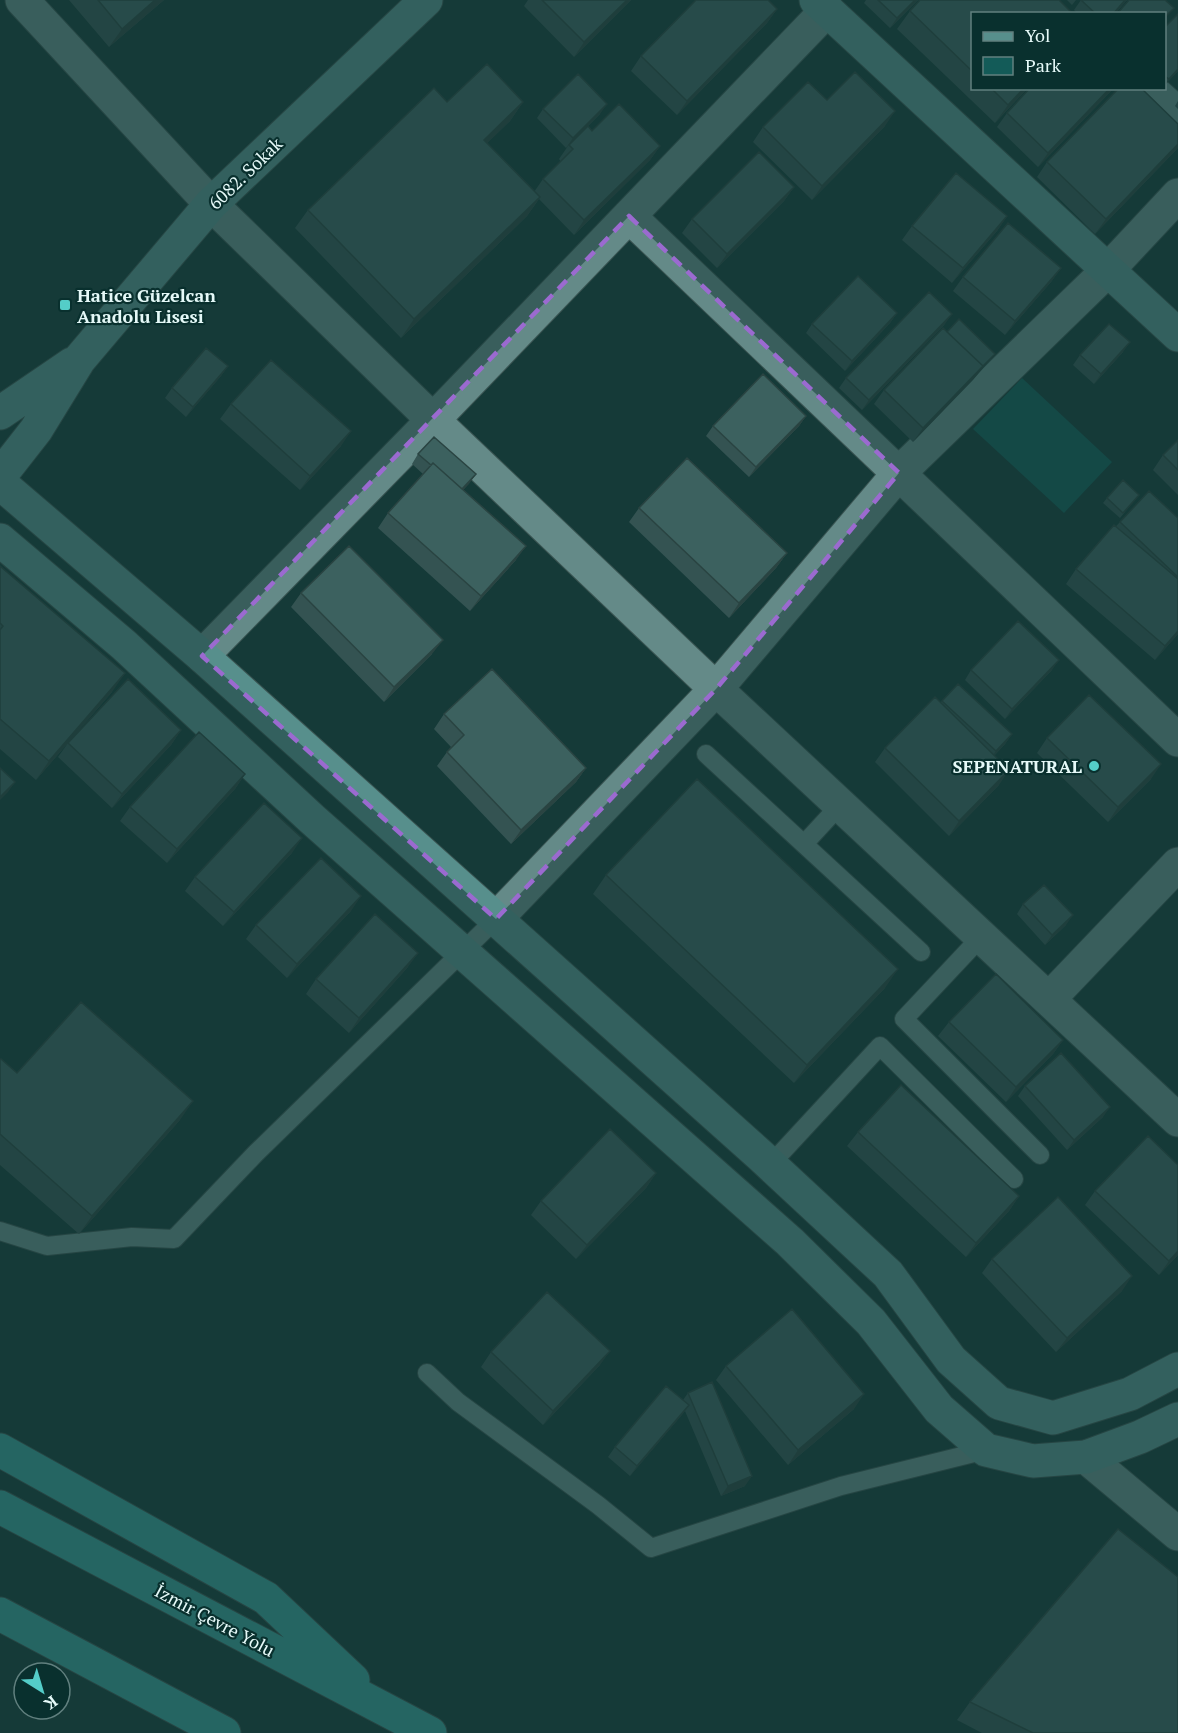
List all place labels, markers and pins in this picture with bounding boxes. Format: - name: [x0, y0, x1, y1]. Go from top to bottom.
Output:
- place label: Hatice Güzelcan Anadolu Lisesi: [77, 283, 216, 328]
- marker: Hatice Güzelcan Anadolu Lisesi: [58, 298, 72, 312]
- place label: SEPENATURAL: [953, 754, 1082, 778]
- marker: SEPENATURAL: [1087, 759, 1101, 773]

